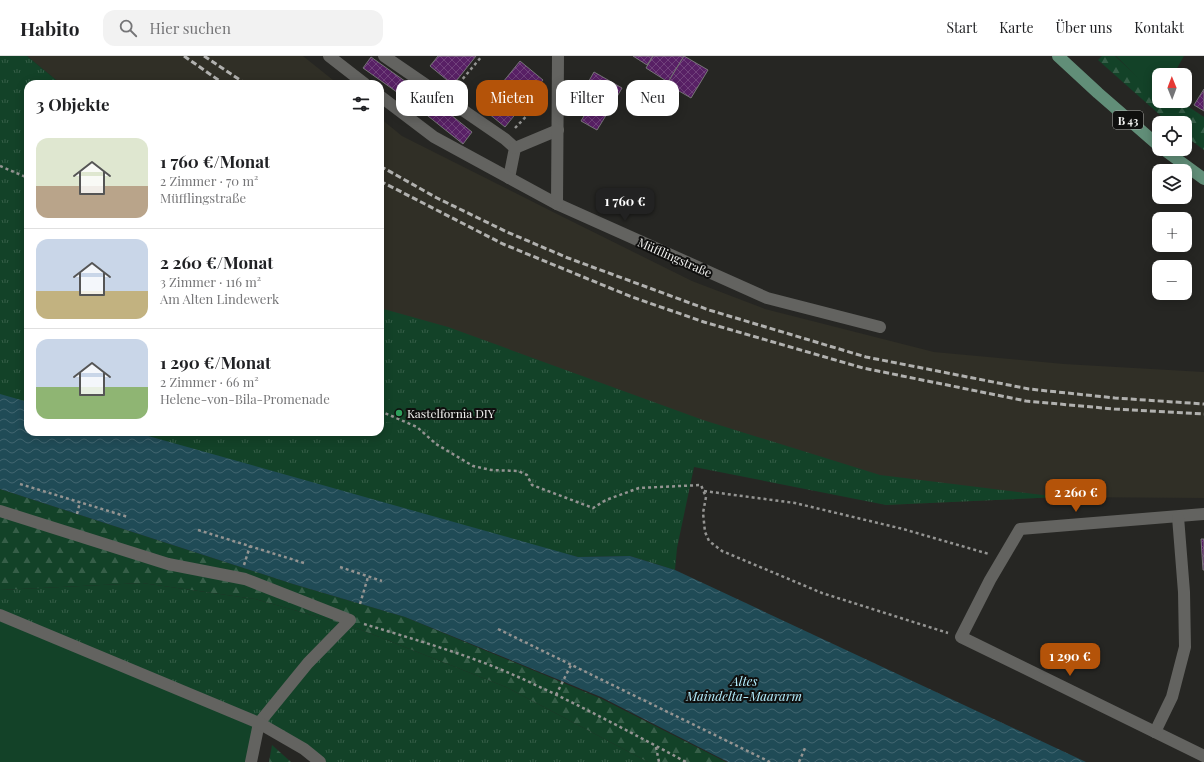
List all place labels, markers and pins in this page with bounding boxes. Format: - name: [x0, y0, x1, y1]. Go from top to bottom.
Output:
- pin: 1 760 €: [588, 188, 662, 222]
- place label: Kastelfornia DIY: [407, 405, 496, 421]
- marker: Kastelfornia DIY: [394, 408, 404, 418]
- pin: 2 260 €: [1039, 479, 1113, 513]
- pin: 1 290 €: [1033, 643, 1107, 677]

